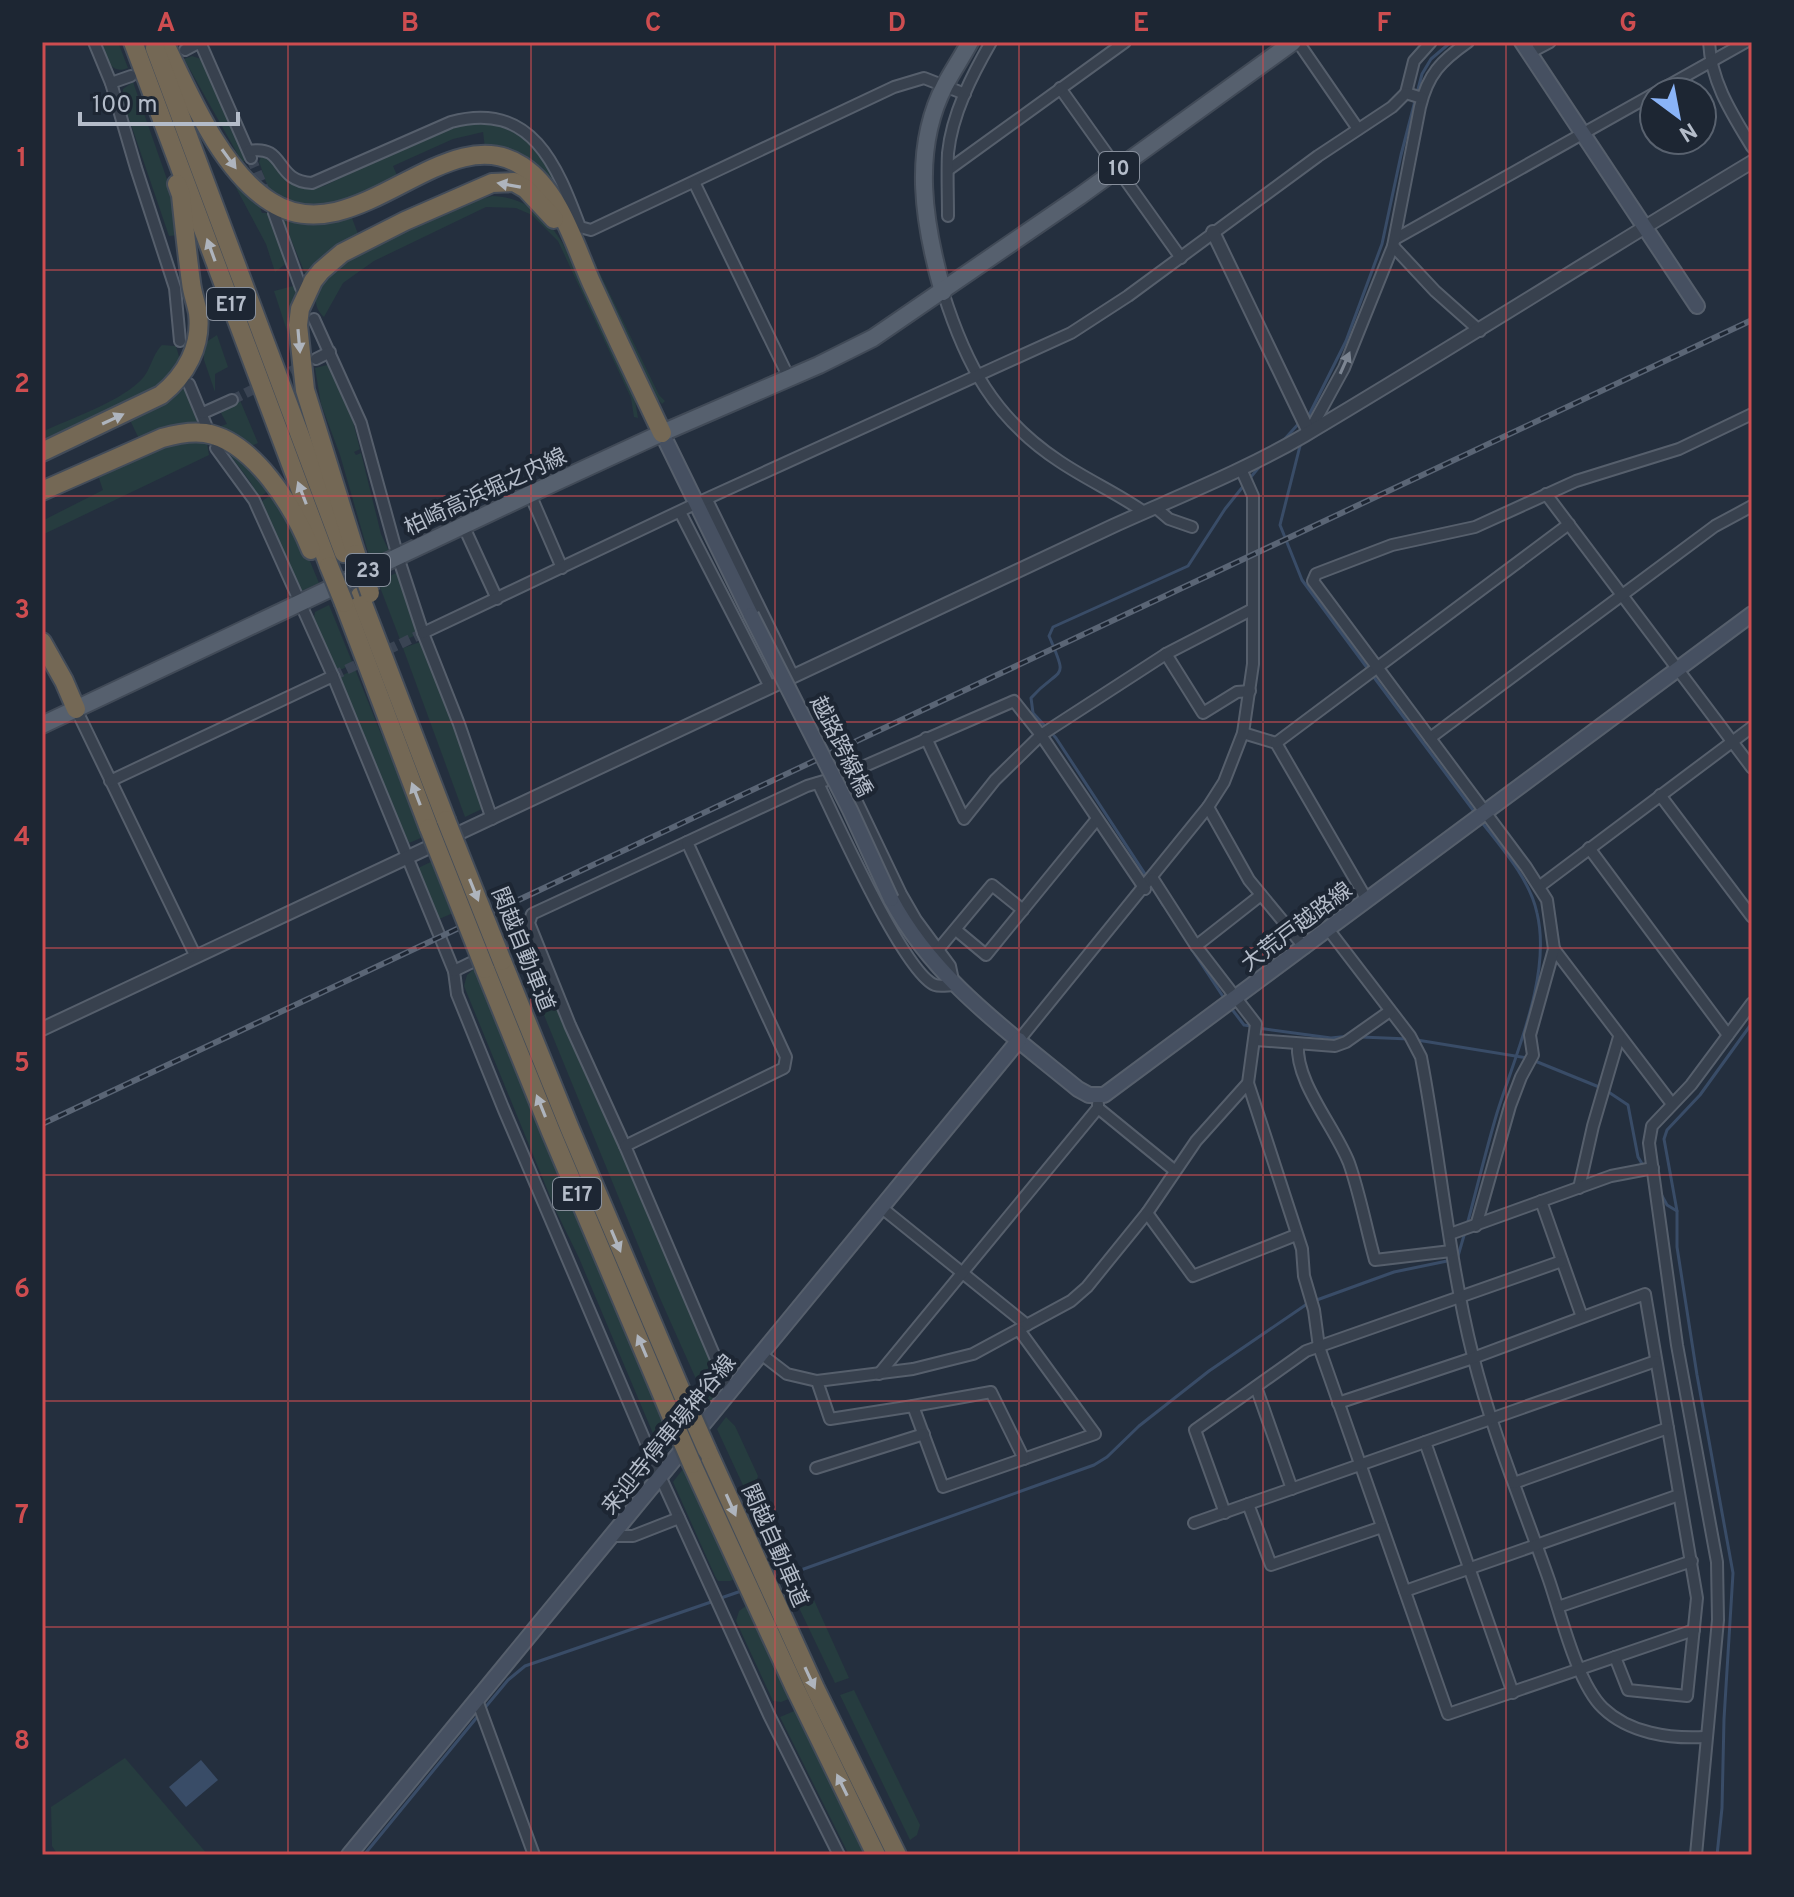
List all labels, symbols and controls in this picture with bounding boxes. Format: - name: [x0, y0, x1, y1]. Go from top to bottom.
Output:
- text: A: [157, 8, 175, 41]
- text: B: [401, 8, 419, 41]
- text: C: [645, 8, 661, 41]
- text: D: [888, 8, 906, 41]
- text: E: [1133, 8, 1149, 41]
- text: F: [1377, 8, 1392, 41]
- text: G: [1619, 8, 1637, 41]
- scale bar: [80, 76, 238, 126]
- north arrow: [1638, 76, 1718, 156]
- text: 100 m: [92, 91, 158, 121]
- text: N: [1673, 115, 1701, 146]
- text: 1: [17, 143, 27, 176]
- one-way arrow: [221, 148, 236, 169]
- road number: 10: [1099, 152, 1139, 184]
- one-way arrow: [497, 178, 522, 190]
- one-way arrow: [204, 237, 217, 261]
- road number: E17: [207, 288, 255, 320]
- one-way arrow: [293, 329, 306, 354]
- one-way arrow: [1338, 351, 1351, 375]
- text: 2: [14, 369, 30, 402]
- one-way arrow: [101, 412, 125, 426]
- street label: 柏崎高浜堀之内線: [401, 444, 572, 543]
- one-way arrow: [295, 481, 308, 505]
- road number: 23: [346, 554, 390, 586]
- text: 3: [14, 595, 30, 628]
- street label: 越路跨線橋: [803, 692, 877, 802]
- one-way arrow: [409, 782, 422, 806]
- text: 4: [14, 822, 30, 855]
- street label: 大荒戸越路線: [1237, 877, 1358, 979]
- one-way arrow: [468, 878, 481, 902]
- street label: 関越自動車道: [484, 884, 559, 1016]
- text: 5: [14, 1048, 30, 1081]
- one-way arrow: [534, 1094, 547, 1118]
- road number: E17: [553, 1178, 601, 1210]
- one-way arrow: [610, 1229, 623, 1253]
- text: 6: [14, 1274, 30, 1307]
- one-way arrow: [635, 1334, 648, 1358]
- street label: 来迎寺停車場神谷線: [597, 1350, 743, 1521]
- street label: 関越自動車道: [735, 1480, 813, 1612]
- one-way arrow: [724, 1493, 738, 1517]
- text: 7: [15, 1500, 29, 1533]
- one-way arrow: [804, 1666, 817, 1690]
- text: 8: [14, 1726, 30, 1759]
- one-way arrow: [835, 1774, 848, 1797]

